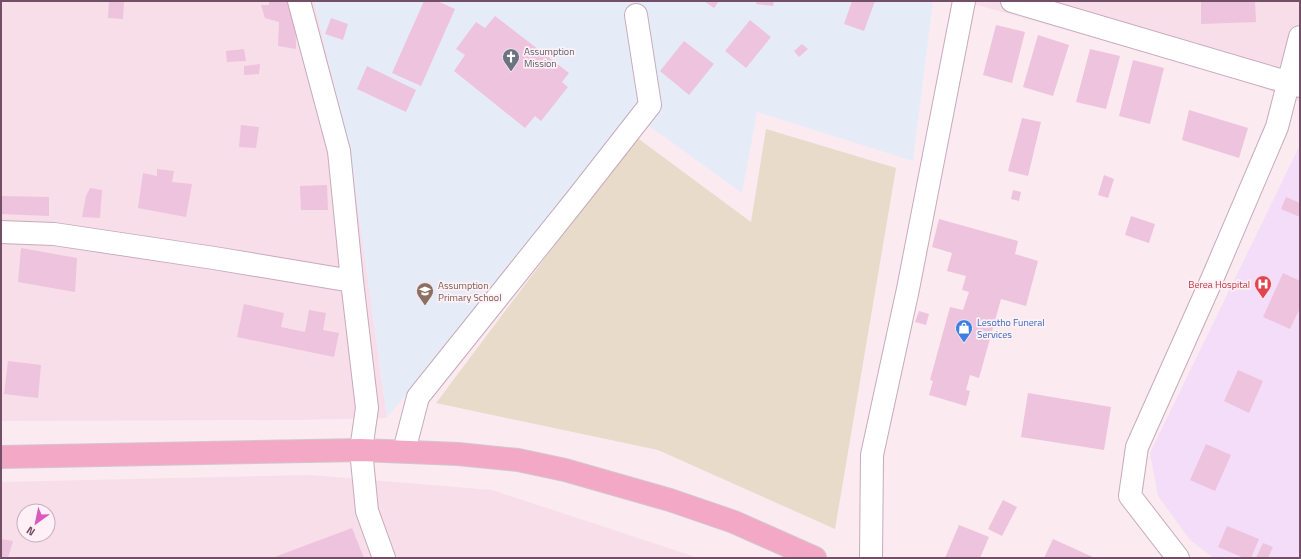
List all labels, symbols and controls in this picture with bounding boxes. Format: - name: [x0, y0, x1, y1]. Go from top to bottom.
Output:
- place label: Assumption Mission: [524, 44, 575, 71]
- church icon: Assumption Mission: [501, 47, 521, 72]
- hospital icon: Berea Hospital: [1253, 274, 1273, 299]
- place label: Berea Hospital: [1188, 277, 1250, 292]
- place label: Assumption Primary School: [438, 278, 501, 305]
- school or university icon: Assumption Primary School: [415, 281, 435, 306]
- place label: Lesotho Funeral Services: [977, 315, 1045, 342]
- shop icon: Lesotho Funeral Services: [954, 318, 974, 343]
- north arrow: [16, 503, 56, 543]
- text: N: [23, 523, 38, 540]

